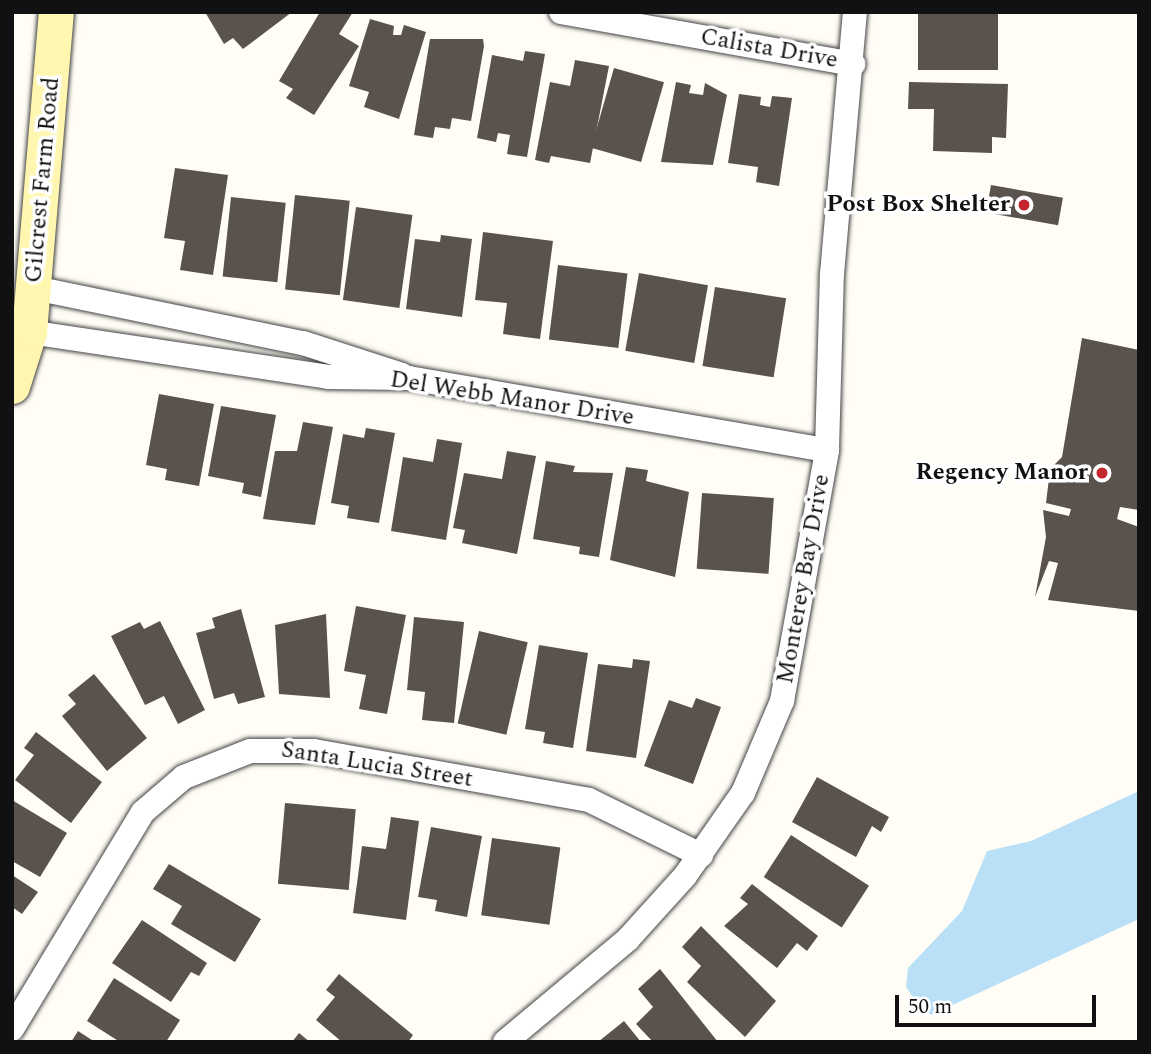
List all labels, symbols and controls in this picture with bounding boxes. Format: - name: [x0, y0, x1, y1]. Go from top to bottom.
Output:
- street label: Calista Drive: [698, 23, 840, 75]
- street label: Gilcrest Farm Road: [20, 76, 66, 284]
- place label: Post Box Shelter: [826, 191, 1010, 219]
- marker: Post Box Shelter: [1016, 197, 1032, 213]
- street label: Del Webb Manor Drive: [388, 365, 636, 433]
- place label: Regency Manor: [915, 459, 1088, 487]
- marker: Regency Manor: [1094, 465, 1110, 481]
- street label: Monterey Bay Drive: [771, 472, 837, 686]
- street label: Santa Lucia Street: [279, 736, 475, 794]
- scale bar: [899, 981, 1100, 1025]
- text: 50 m: [908, 991, 952, 1023]

